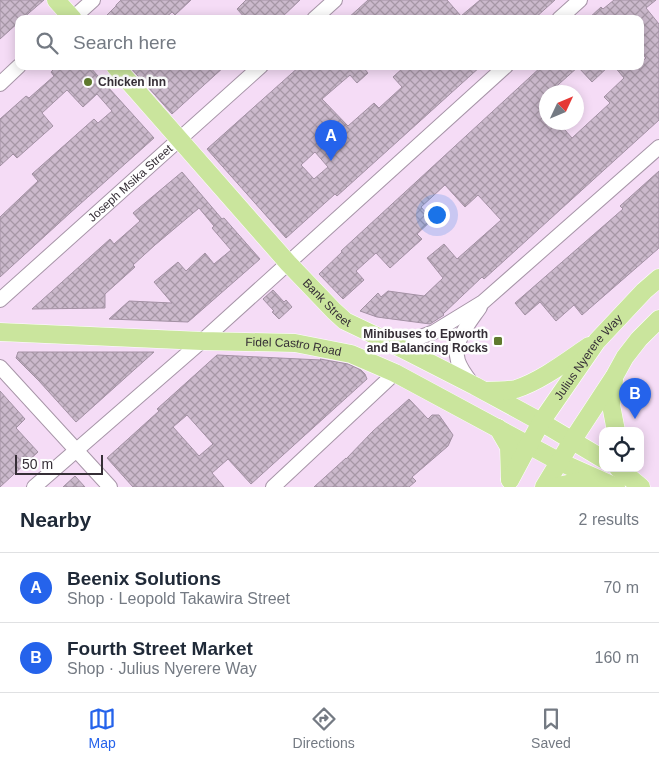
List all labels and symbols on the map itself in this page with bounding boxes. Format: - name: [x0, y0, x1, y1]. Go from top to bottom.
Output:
- place label: Chicken Inn: [98, 75, 166, 89]
- marker: Chicken Inn: [82, 76, 94, 88]
- north arrow: [539, 85, 584, 130]
- pin: A: [315, 120, 347, 161]
- street label: Joseph Msika Street: [85, 141, 176, 225]
- your location: [424, 202, 450, 228]
- street label: Bank Street: [300, 276, 354, 330]
- street label: Julius Nyerere Way: [551, 312, 625, 403]
- place label: Minibuses to Epworth and Balancing Rocks: [363, 327, 488, 355]
- street label: Fidel Castro Road: [245, 335, 343, 359]
- marker: Minibuses to Epworth and Balancing Rocks: [492, 335, 504, 347]
- pin: B: [619, 378, 651, 419]
- scale bar: [15, 452, 102, 475]

